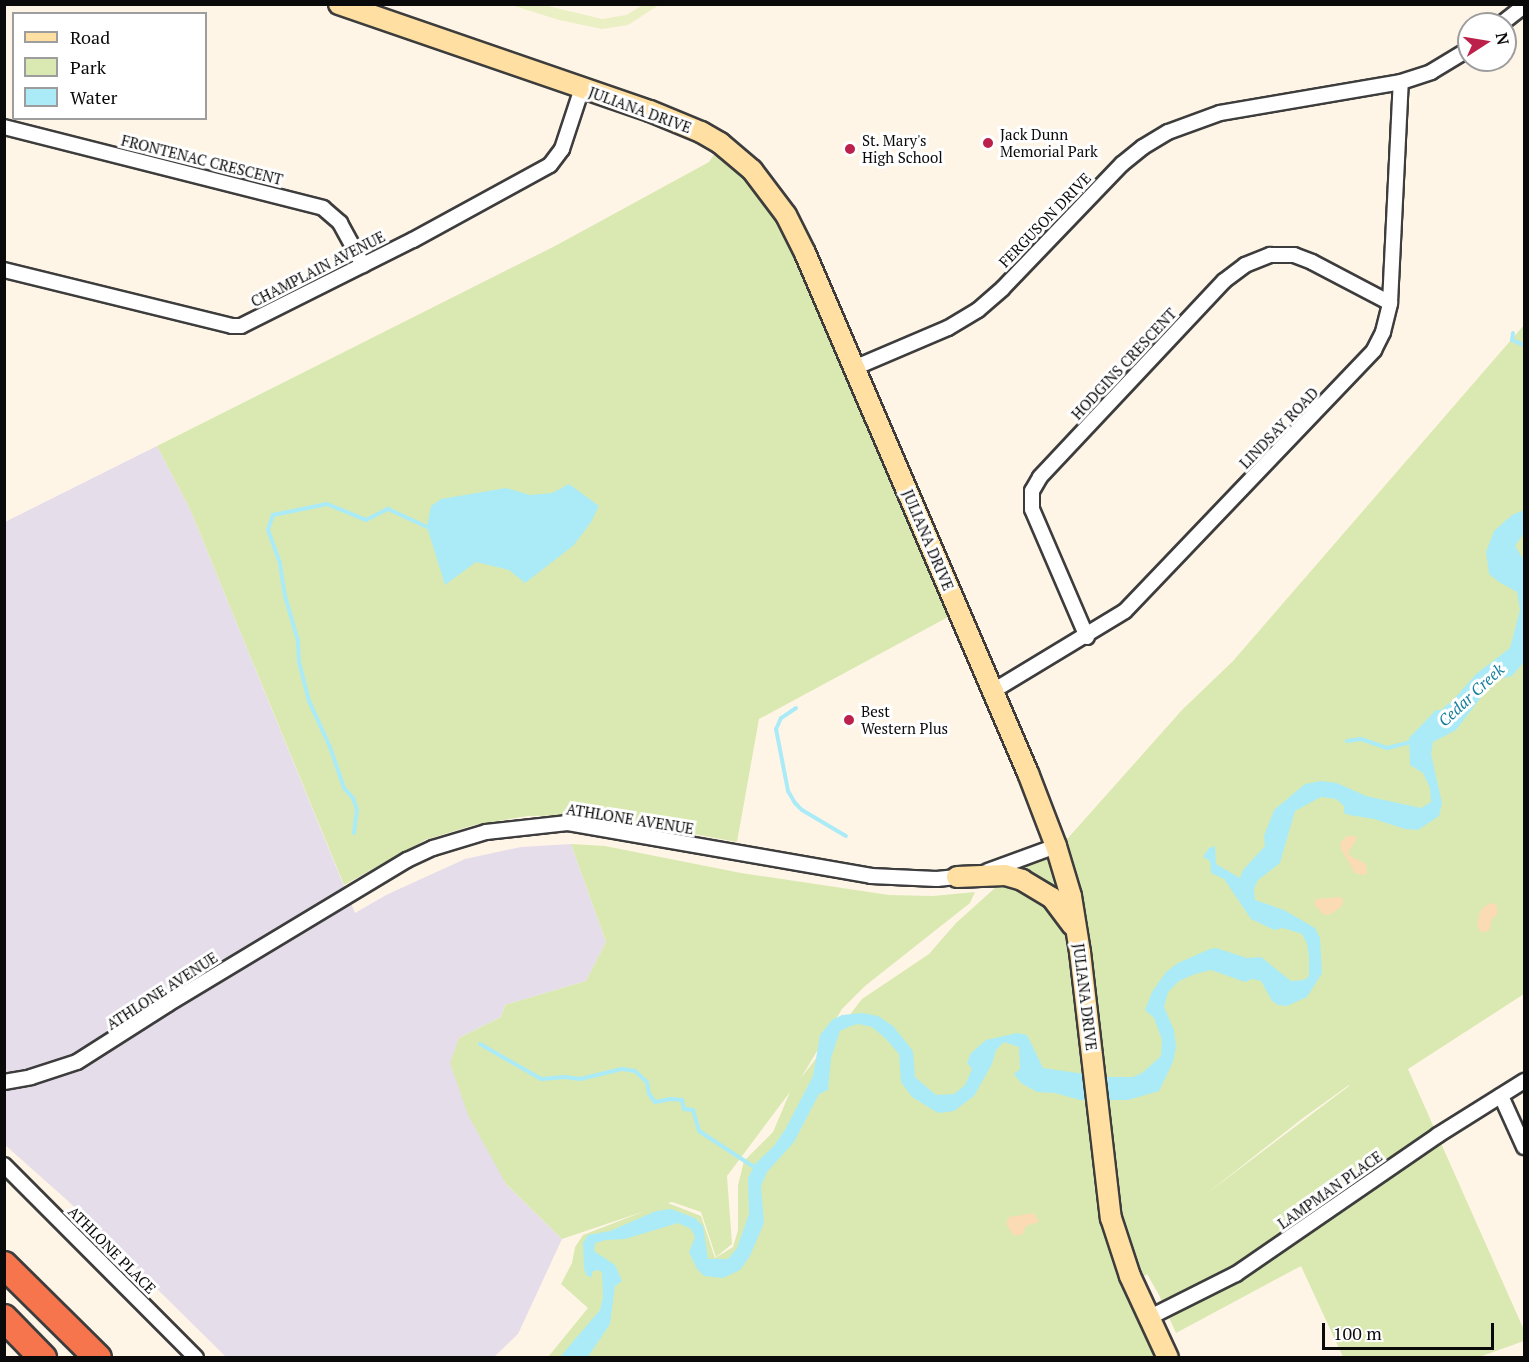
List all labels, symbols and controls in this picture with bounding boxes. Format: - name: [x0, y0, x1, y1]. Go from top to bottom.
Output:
- legend: [12, 12, 207, 120]
- north arrow: [1457, 12, 1517, 72]
- text: Road: [70, 25, 110, 49]
- text: N: [1491, 30, 1515, 47]
- text: Park: [70, 55, 106, 79]
- street label: JULIANA DRIVE: [586, 83, 694, 137]
- text: Water: [70, 85, 117, 109]
- place label: Jack Dunn Memorial Park: [1000, 125, 1098, 160]
- street label: FRONTENAC CRESCENT: [119, 131, 285, 189]
- place label: St. Mary's High School: [862, 131, 943, 166]
- marker: Jack Dunn Memorial Park: [981, 136, 995, 150]
- marker: St. Mary's High School: [843, 142, 857, 156]
- street label: FERGUSON DRIVE: [995, 169, 1095, 271]
- street label: CHAMPLAIN AVENUE: [248, 227, 388, 311]
- street label: HODGINS CRESCENT: [1068, 305, 1180, 423]
- street label: LINDSAY ROAD: [1236, 384, 1322, 472]
- street label: JULIANA DRIVE: [899, 487, 957, 593]
- water label: Cedar Creek: [1434, 660, 1508, 730]
- place label: Best Western Plus: [861, 702, 948, 737]
- marker: Best Western Plus: [842, 713, 856, 727]
- street label: ATHLONE AVENUE: [565, 800, 695, 838]
- street label: JULIANA DRIVE: [1069, 942, 1101, 1052]
- street label: ATHLONE AVENUE: [103, 948, 221, 1034]
- street label: LAMPMAN PLACE: [1274, 1147, 1386, 1233]
- street label: ATHLONE PLACE: [64, 1202, 160, 1298]
- scale bar: [1325, 1311, 1498, 1349]
- text: 100 m: [1333, 1321, 1382, 1345]

